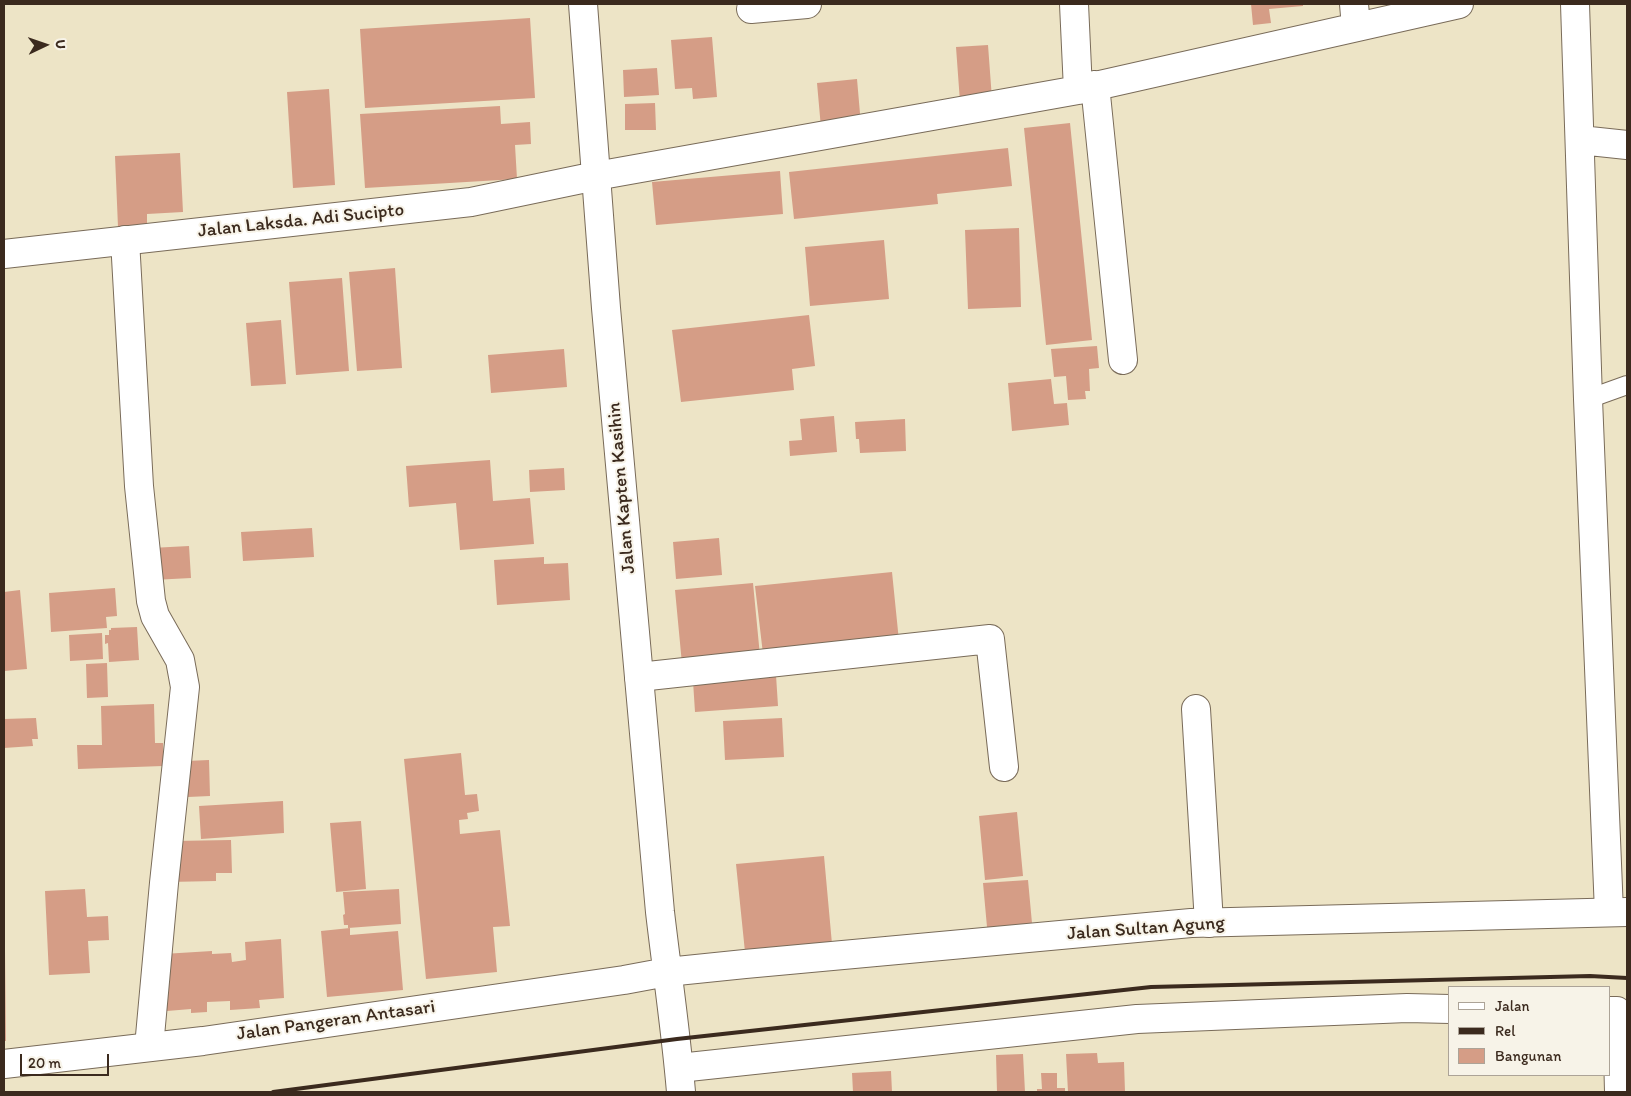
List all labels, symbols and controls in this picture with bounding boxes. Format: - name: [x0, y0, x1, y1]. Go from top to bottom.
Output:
- north arrow: [20, 20, 70, 70]
- text: U: [52, 39, 69, 49]
- street label: Jalan Laksda. Adi Sucipto: [197, 199, 405, 243]
- street label: Jalan Kapten Kasihin: [603, 401, 641, 575]
- street label: Jalan Sultan Agung: [1066, 912, 1226, 946]
- legend: [1448, 986, 1611, 1076]
- street label: Jalan Pangeran Antasari: [235, 996, 437, 1046]
- text: Jalan: [1495, 997, 1529, 1015]
- text: Rel: [1495, 1022, 1515, 1040]
- scale bar: [22, 1044, 111, 1076]
- text: Bangunan: [1495, 1047, 1562, 1065]
- text: 20 m: [28, 1054, 61, 1072]

